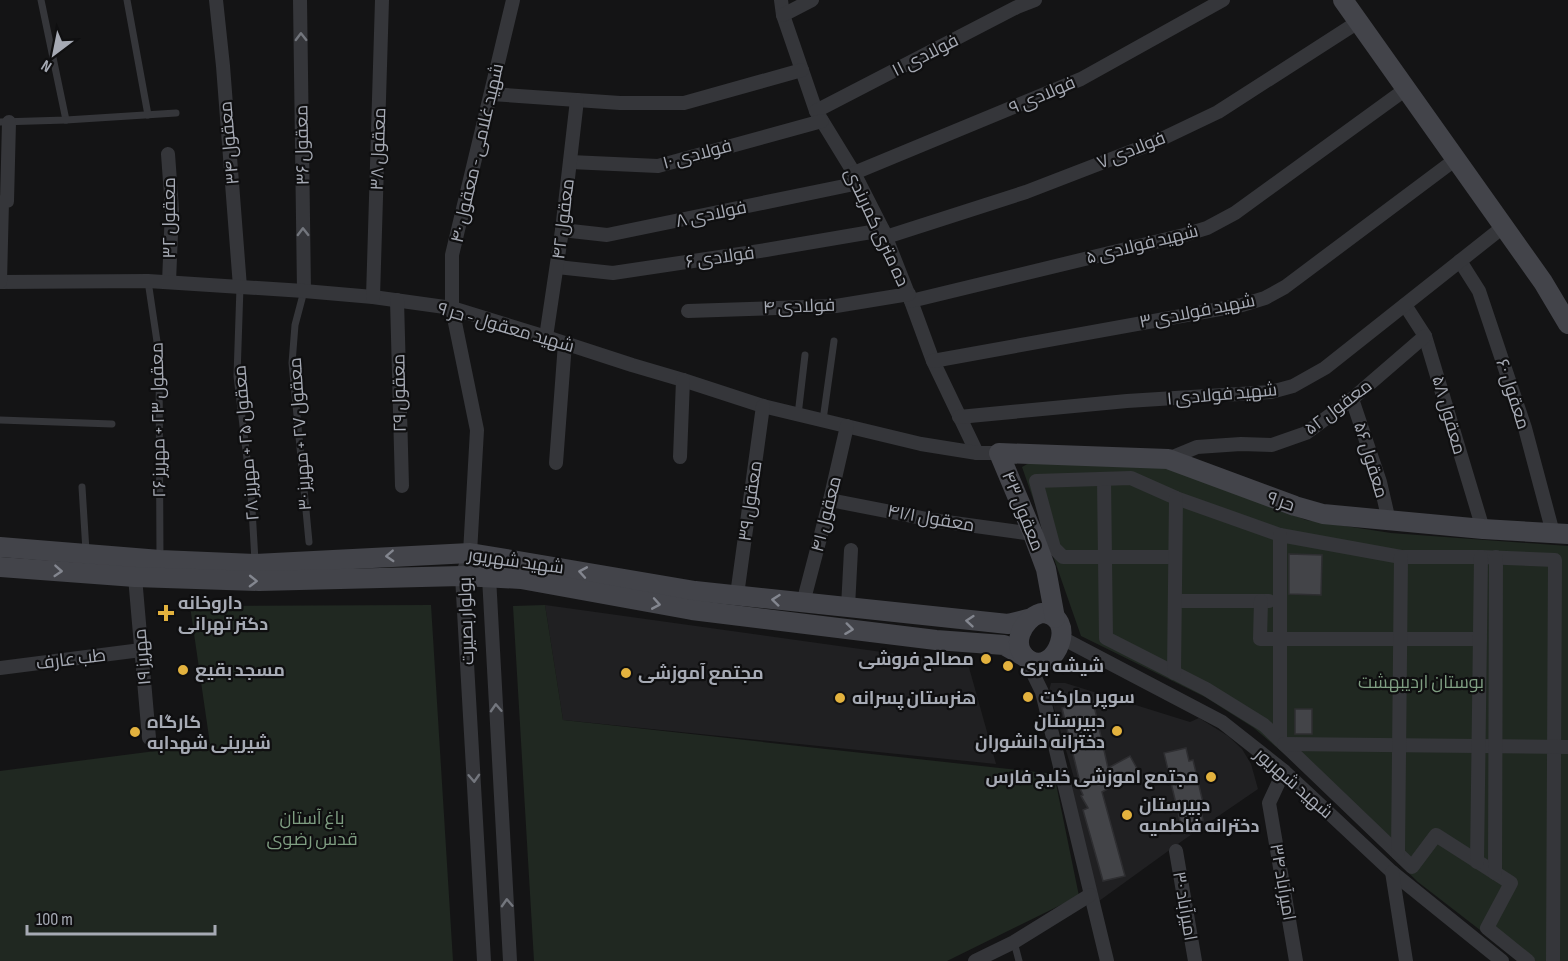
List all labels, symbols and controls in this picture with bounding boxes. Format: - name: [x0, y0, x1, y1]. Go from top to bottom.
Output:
- north arrow: [24, 24, 84, 84]
- street label: فولادی ۱۱: [889, 30, 962, 81]
- one-way arrow: [295, 33, 307, 42]
- text: N: [38, 55, 56, 76]
- street label: شهید غلامی - معقول ۴۰: [447, 61, 508, 245]
- street label: فولادی ۹: [1006, 72, 1078, 119]
- street label: معقول ۳۴: [215, 100, 244, 186]
- street label: معقول ۳۶: [291, 105, 314, 185]
- street label: معقول ۳۸: [367, 107, 390, 191]
- street label: فولادی ۷: [1094, 127, 1168, 174]
- street label: فولادی ۱۰: [660, 135, 734, 174]
- street label: ده متری کمربندی: [840, 165, 913, 290]
- street label: معقول ۳۲: [159, 177, 180, 259]
- street label: معقول ۴۲: [548, 177, 579, 261]
- street label: فولادی ۸: [674, 197, 748, 232]
- street label: شهید فولادی ۵: [1084, 220, 1200, 269]
- one-way arrow: [297, 228, 309, 237]
- street label: فولادی ۶: [684, 242, 756, 273]
- street label: شهید فولادی ۳: [1138, 290, 1257, 333]
- street label: فولادی ۴: [762, 295, 836, 318]
- street label: شهید معقول - حر ۹: [435, 298, 577, 357]
- street label: معقول ۲۳ + مهریز ۲۶: [147, 342, 170, 498]
- street label: معقول ۲۹: [388, 354, 411, 432]
- street label: معقول ۶۰: [1491, 356, 1534, 432]
- street label: معقول ۲۷ + مهریز ۳۰: [285, 357, 316, 511]
- street label: معقول ۲۵ + مهریز ۲۸: [229, 364, 264, 522]
- street label: معقول ۵۸: [1427, 373, 1470, 457]
- street label: معقول ۵۲: [1300, 375, 1376, 440]
- street label: شهید فولادی ۱: [1166, 379, 1278, 410]
- street label: معقول ۵۶: [1349, 420, 1392, 501]
- street label: معقول ۳۹: [734, 459, 767, 543]
- street label: معقول ۴۳: [997, 468, 1048, 554]
- street label: معقول ۴۱: [807, 474, 846, 554]
- street label: حر ۹: [1264, 487, 1297, 516]
- street label: معقول ۴۱/۱: [886, 501, 976, 536]
- street label: شهید شهریور: [466, 544, 565, 579]
- one-way arrow: [385, 550, 394, 563]
- one-way arrow: [54, 564, 63, 577]
- one-way arrow: [579, 566, 588, 578]
- one-way arrow: [249, 575, 258, 587]
- street label: بولوار بصیرت: [454, 577, 479, 665]
- place label: داروخانه دکتر تهرانی: [178, 593, 268, 635]
- one-way arrow: [772, 594, 781, 606]
- one-way arrow: [650, 597, 660, 610]
- marker: داروخانه دکتر تهرانی: [159, 606, 173, 620]
- one-way arrow: [966, 615, 975, 628]
- one-way arrow: [844, 622, 854, 635]
- street label: مهریز ۱۹: [130, 628, 155, 686]
- street label: طب عارف: [35, 645, 107, 674]
- place label: مصالح فروشی: [858, 649, 974, 671]
- marker: مصالح فروشی: [979, 652, 993, 666]
- place label: شیشه بری: [1020, 656, 1104, 677]
- marker: شیشه بری: [1001, 659, 1015, 673]
- place label: مسجد بقیع: [195, 660, 285, 682]
- marker: مسجد بقیع: [176, 663, 190, 677]
- place label: مجتمع آموزشی: [638, 663, 764, 685]
- marker: مجتمع آموزشی: [619, 666, 633, 680]
- park label: بوستان اردیبهشت: [1358, 672, 1484, 693]
- place label: سوپر مارکت: [1040, 687, 1135, 709]
- place label: هنرستان پسرانه: [852, 688, 976, 710]
- marker: سوپر مارکت: [1021, 690, 1035, 704]
- marker: هنرستان پسرانه: [833, 691, 847, 705]
- one-way arrow: [490, 703, 503, 712]
- place label: دبیرستان دخترانه دانشوران: [975, 711, 1105, 753]
- place label: کارگاه شیرینی شهدابه: [147, 712, 271, 754]
- marker: دبیرستان دخترانه دانشوران: [1110, 724, 1124, 738]
- marker: کارگاه شیرینی شهدابه: [128, 725, 142, 739]
- street label: شهید شهریور: [1250, 743, 1337, 823]
- place label: مجتمع اموزشی خلیج فارس: [985, 767, 1199, 789]
- marker: مجتمع اموزشی خلیج فارس: [1204, 770, 1218, 784]
- one-way arrow: [467, 773, 480, 782]
- place label: دبیرستان دخترانه فاطمیه: [1139, 795, 1259, 837]
- park label: باغ آستان قدس رضوی: [266, 808, 358, 850]
- marker: دبیرستان دخترانه فاطمیه: [1120, 808, 1134, 822]
- street label: امیرآباد ۳۴: [1265, 842, 1300, 922]
- street label: امیرآباد ۳۰: [1168, 870, 1201, 943]
- scale bar: [27, 898, 214, 936]
- one-way arrow: [501, 898, 514, 907]
- text: 100 m: [36, 909, 73, 930]

